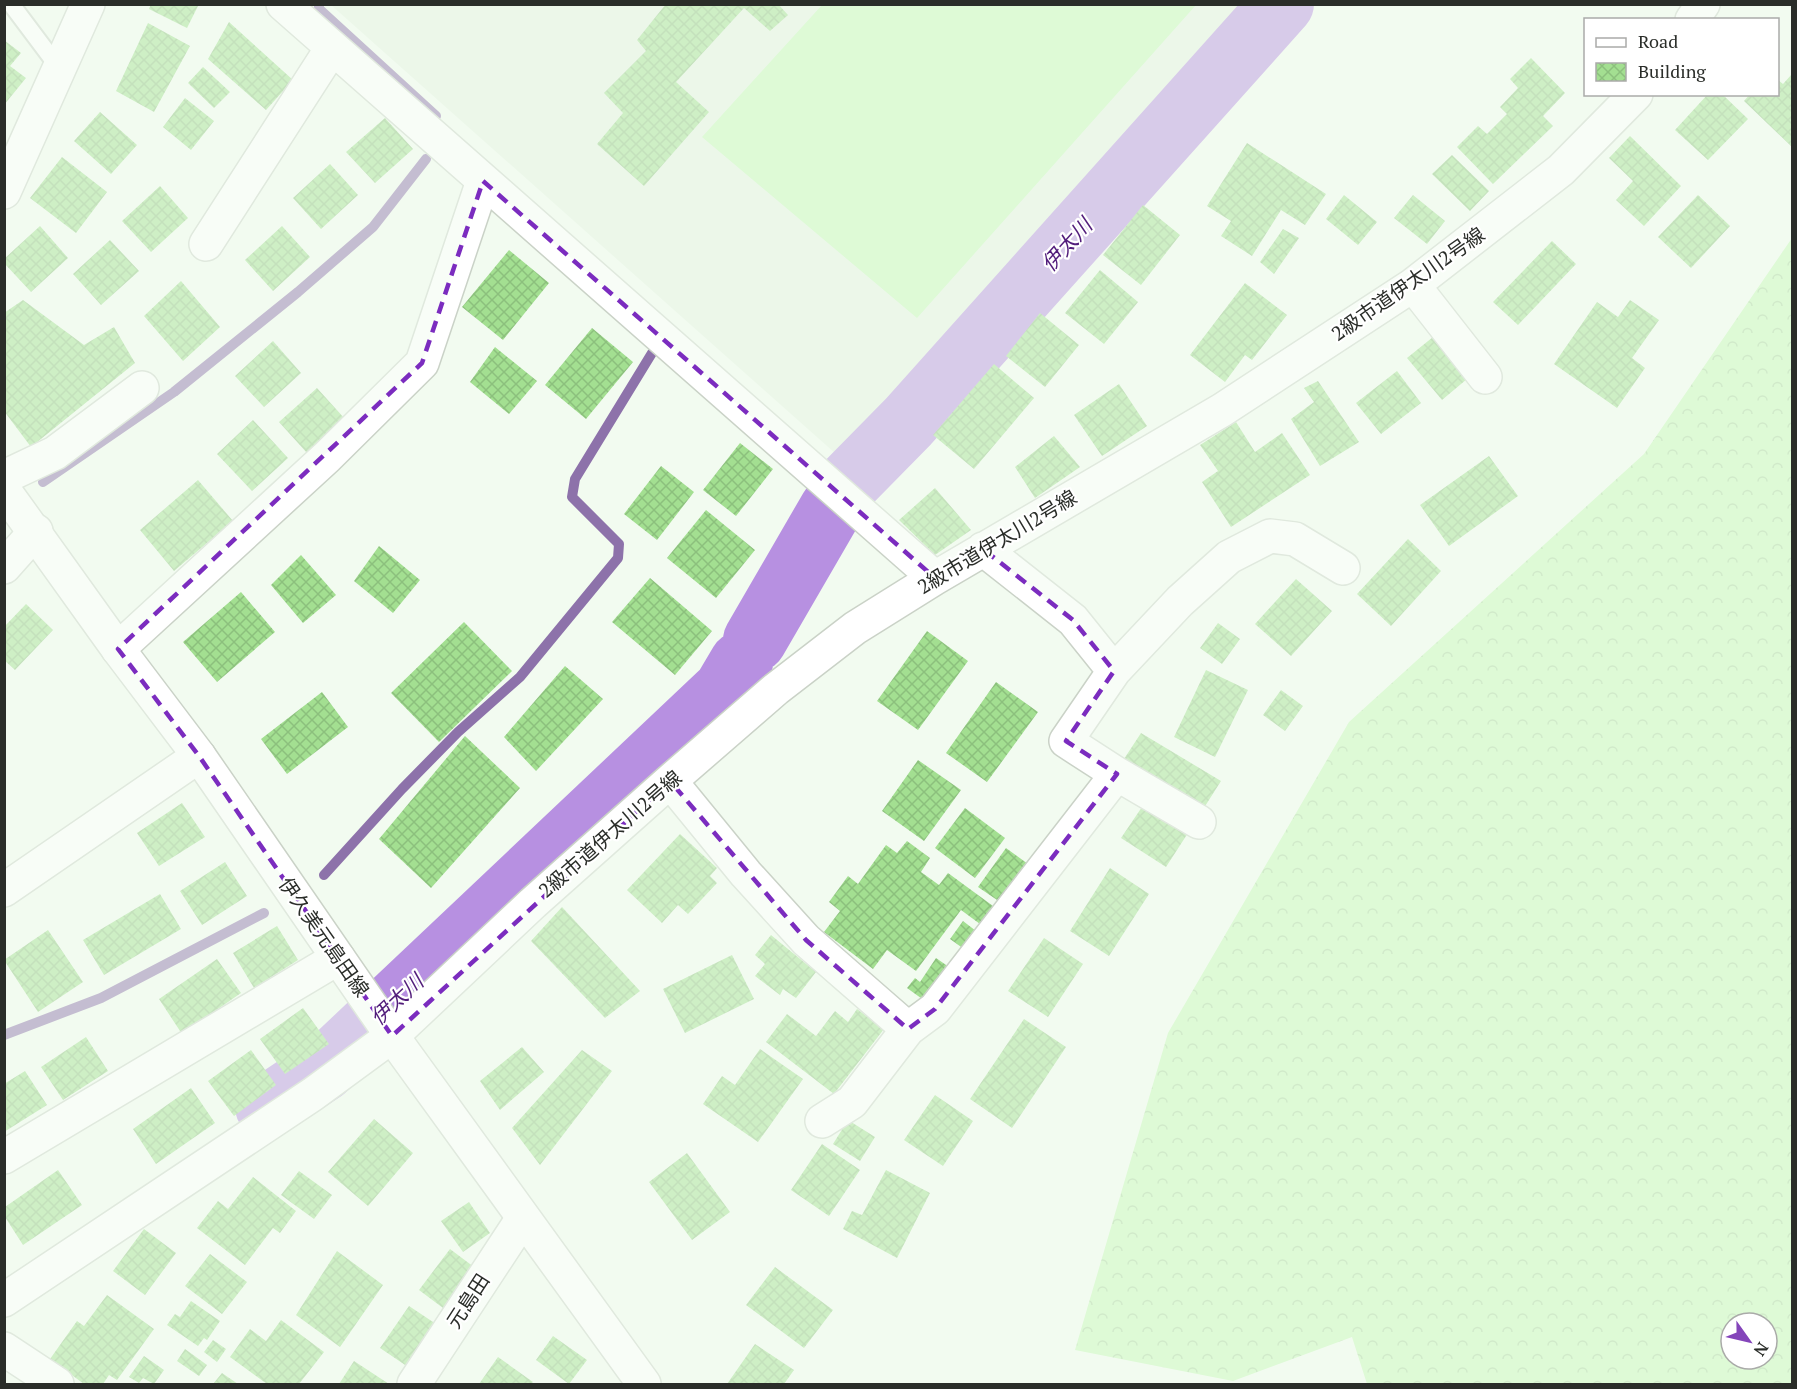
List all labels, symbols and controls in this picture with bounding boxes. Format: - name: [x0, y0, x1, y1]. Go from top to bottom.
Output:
- legend: [1584, 18, 1779, 96]
- text: Road: [1638, 29, 1678, 53]
- text: Building: [1638, 59, 1706, 83]
- water label: 伊太川: [1035, 210, 1099, 277]
- street label: 2級市道伊太川2号線: [1326, 221, 1490, 347]
- street label: 2級市道伊太川2号線: [912, 483, 1081, 600]
- street label: 2級市道伊太川2号線: [532, 764, 687, 903]
- street label: 伊久美元島田線: [273, 872, 376, 1002]
- water label: 伊太川: [364, 966, 430, 1031]
- street label: 元島田: [440, 1268, 495, 1333]
- north arrow: [1719, 1311, 1779, 1371]
- text: N: [1749, 1338, 1774, 1361]

